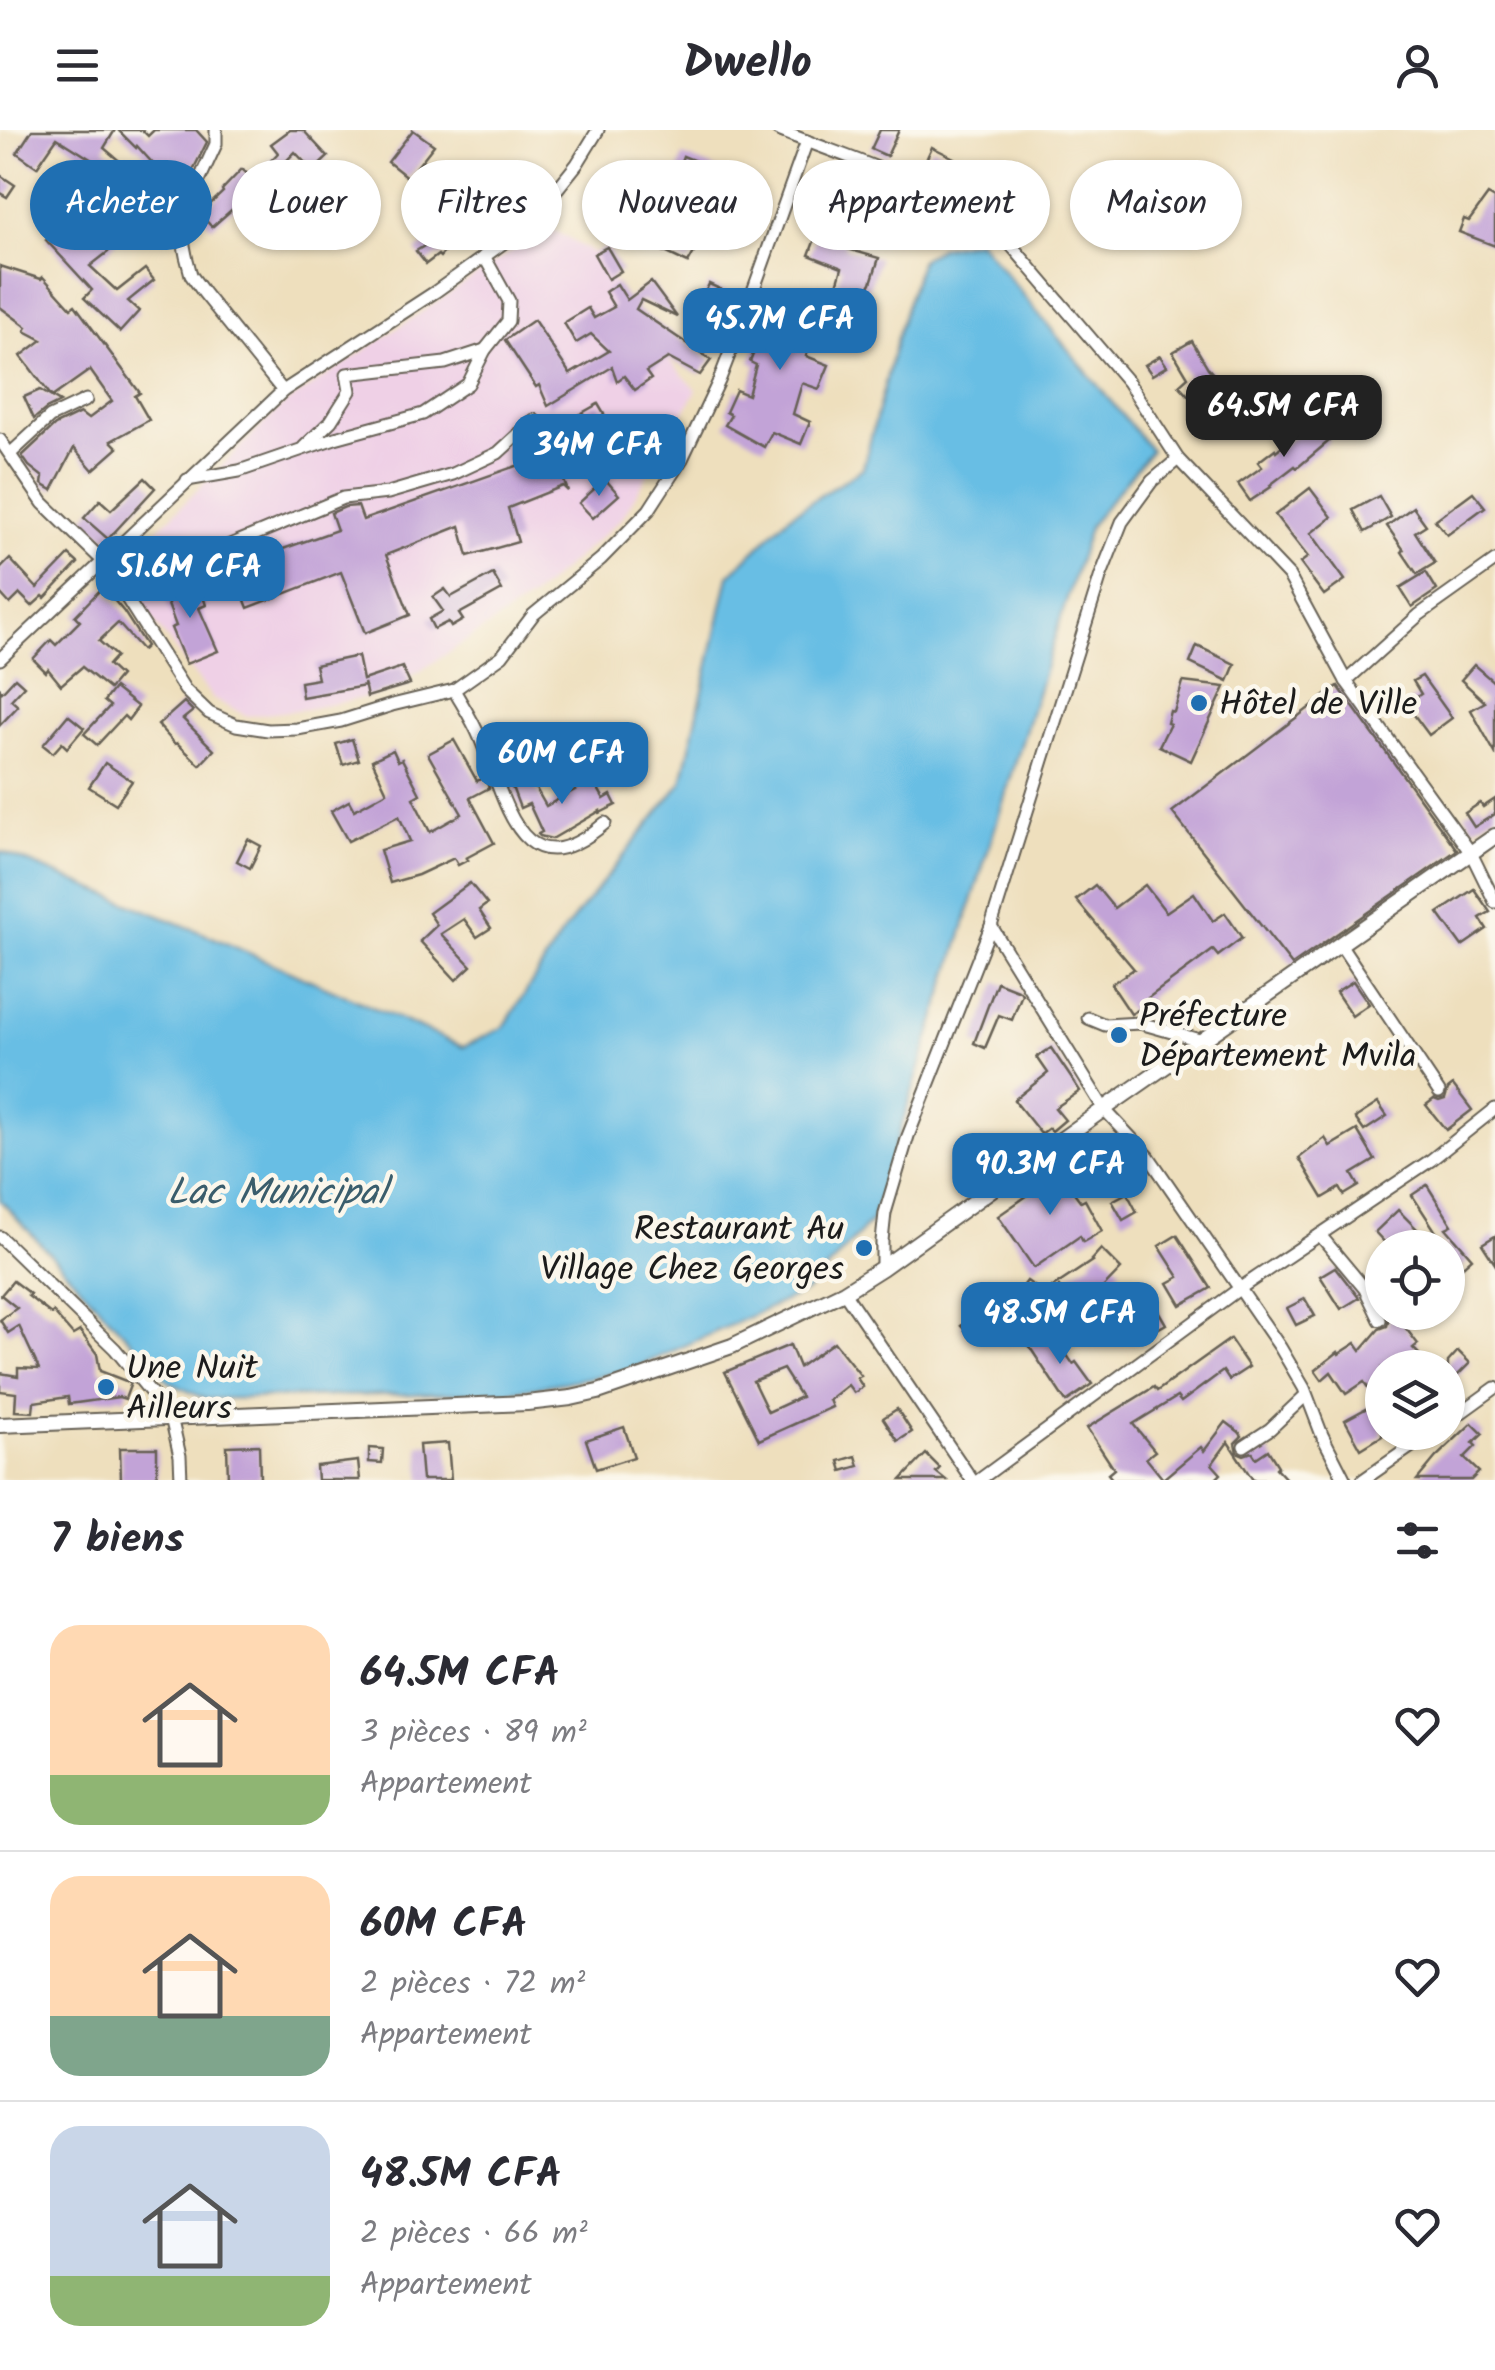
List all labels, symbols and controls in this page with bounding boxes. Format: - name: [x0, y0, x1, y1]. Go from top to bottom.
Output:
- text: Dwello: [683, 29, 812, 101]
- icon: menu: [50, 38, 105, 93]
- icon: person: [1390, 38, 1445, 93]
- chip: Acheter: [30, 160, 212, 250]
- chip: Louer: [232, 160, 381, 250]
- chip: Filtres: [401, 160, 562, 250]
- chip: Nouveau: [582, 160, 773, 250]
- chip: Appartement: [793, 160, 1050, 250]
- chip: Maison: [1070, 160, 1242, 250]
- pin: 45.7M CFA: [666, 288, 894, 373]
- text: 45.7M CFA: [705, 295, 855, 346]
- pin: 64.5M CFA: [1170, 375, 1398, 460]
- text: 64.5M CFA: [1208, 382, 1360, 433]
- pin: 34M CFA: [507, 414, 691, 499]
- text: 34M CFA: [535, 421, 663, 472]
- pin: 51.6M CFA: [76, 536, 304, 621]
- text: 51.6M CFA: [118, 543, 262, 594]
- place label: Hôtel de Ville: [1219, 678, 1418, 734]
- marker: Hôtel de Ville: [1188, 692, 1210, 714]
- pin: 60M CFA: [470, 722, 654, 807]
- text: 60M CFA: [498, 729, 626, 780]
- place label: Préfecture Département Mvila: [1139, 990, 1416, 1086]
- marker: Préfecture Département Mvila: [1108, 1024, 1130, 1046]
- pin: 90.3M CFA: [936, 1133, 1164, 1218]
- text: 90.3M CFA: [974, 1140, 1126, 1191]
- water label: Lac Municipal: [167, 1164, 393, 1224]
- place label: Restaurant Au Village Chez Georges: [540, 1203, 844, 1299]
- map controls: [1365, 1230, 1465, 1450]
- button: locate: [1365, 1230, 1465, 1330]
- marker: Restaurant Au Village Chez Georges: [853, 1237, 875, 1259]
- pin: 48.5M CFA: [946, 1282, 1174, 1367]
- text: 48.5M CFA: [983, 1289, 1137, 1340]
- place label: Une Nuit Ailleurs: [126, 1342, 258, 1438]
- button: layers: [1365, 1350, 1465, 1450]
- marker: Une Nuit Ailleurs: [95, 1376, 117, 1398]
- text: 7 biens: [50, 1507, 184, 1574]
- icon: filters: [1390, 1513, 1445, 1568]
- text: 64.5M CFA: [360, 1641, 560, 1708]
- icon: home: [130, 1665, 250, 1785]
- icon: heart: [1390, 1698, 1445, 1753]
- text: 3 pièces · 89 m²: [360, 1708, 587, 1759]
- text: Appartement: [360, 1759, 532, 1810]
- text: 60M CFA: [360, 1892, 527, 1959]
- icon: home: [130, 1916, 250, 2036]
- icon: heart: [1390, 1949, 1445, 2004]
- text: 2 pièces · 72 m²: [360, 1959, 585, 2010]
- text: Appartement: [360, 2010, 532, 2061]
- text: 48.5M CFA: [360, 2142, 562, 2209]
- icon: home: [130, 2166, 250, 2286]
- icon: heart: [1390, 2199, 1445, 2254]
- text: 2 pièces · 66 m²: [360, 2209, 588, 2260]
- text: Appartement: [360, 2260, 532, 2311]

